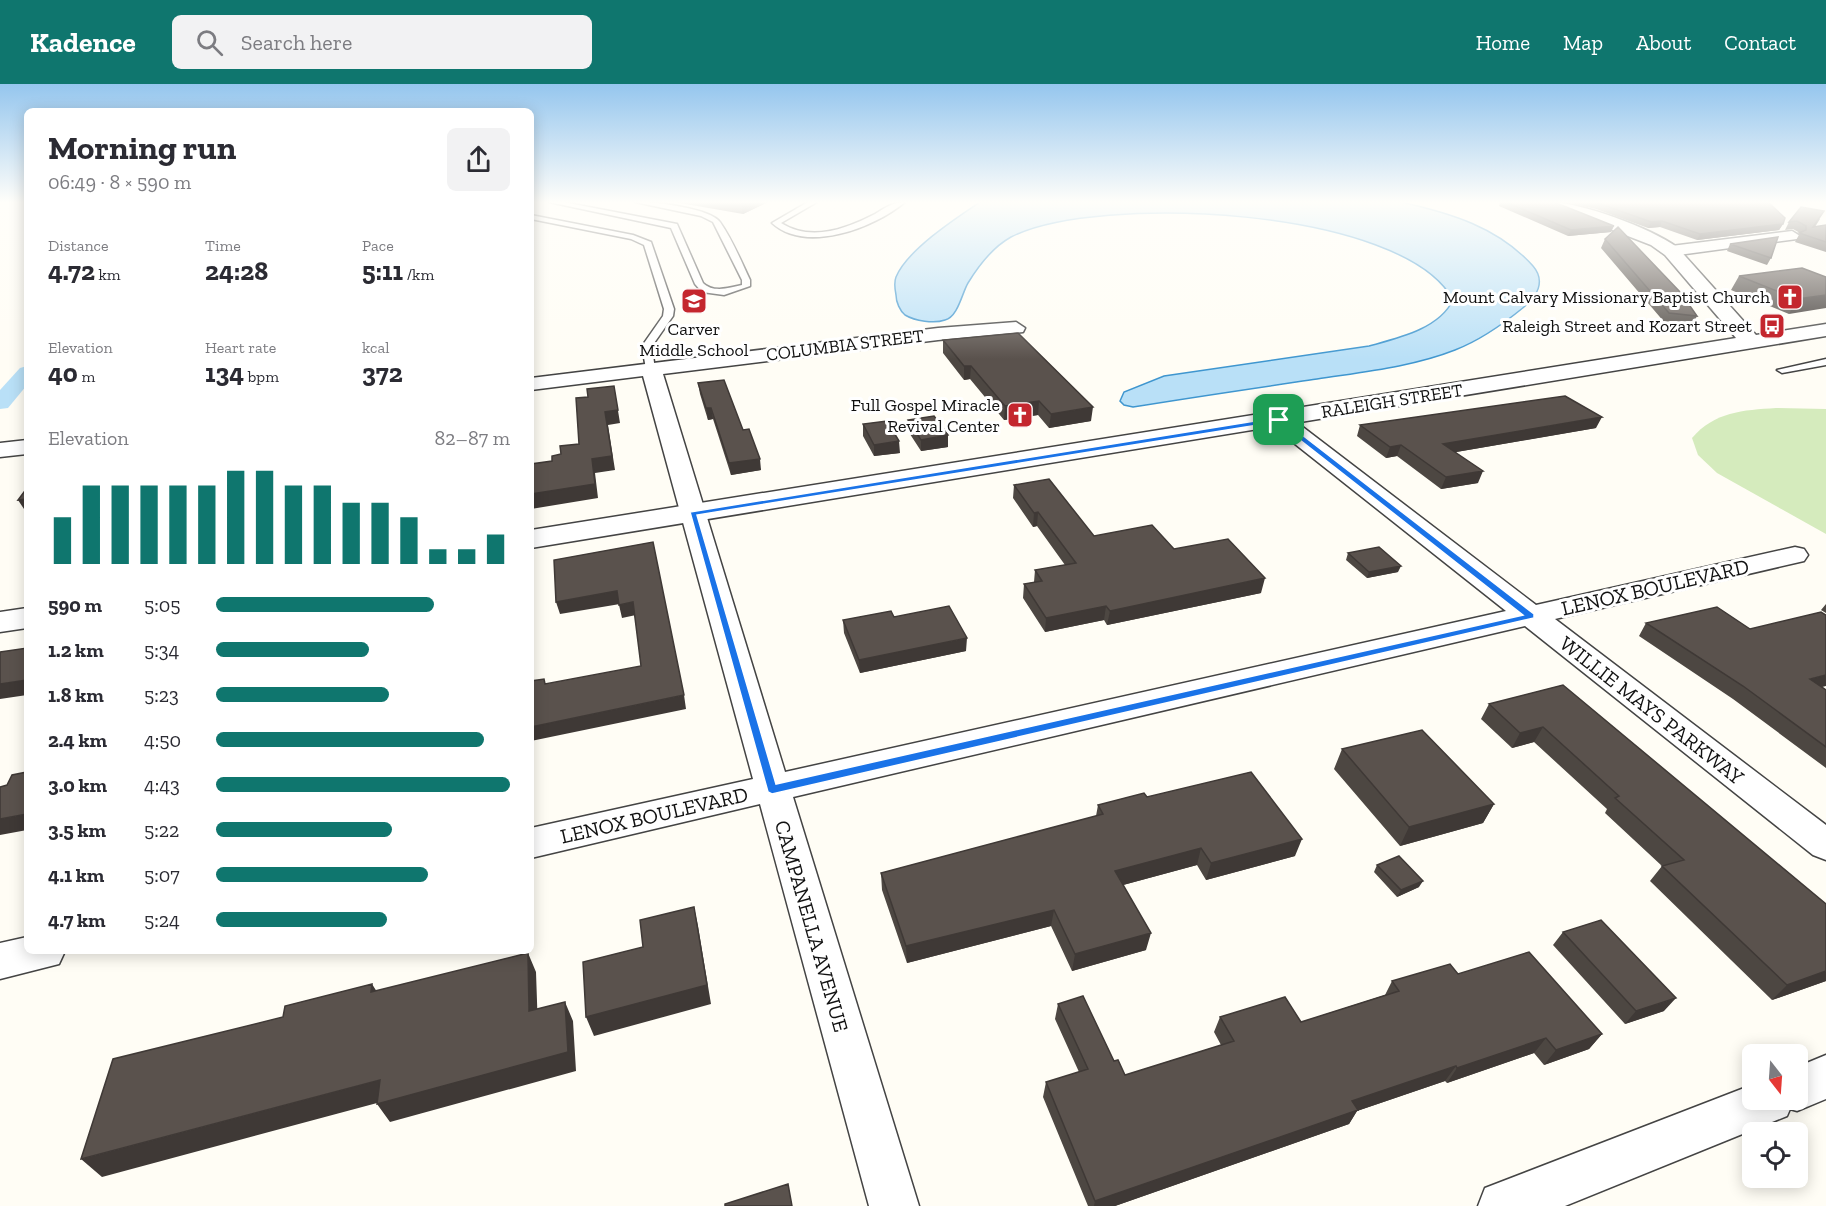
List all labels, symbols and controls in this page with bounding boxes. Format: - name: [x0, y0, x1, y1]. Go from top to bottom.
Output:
- search box: [172, 15, 592, 69]
- text: Kadence: [30, 26, 136, 59]
- icon: search: [193, 26, 226, 59]
- text: Search here: [241, 29, 352, 56]
- text: Home: [1476, 30, 1530, 55]
- text: Map: [1563, 30, 1603, 55]
- text: About: [1636, 30, 1691, 55]
- text: Contact: [1724, 30, 1796, 55]
- text: Morning run: [48, 128, 236, 167]
- button: share: [447, 128, 510, 191]
- text: 06:49 · 8 × 590 m: [48, 170, 191, 194]
- text: Distance: [48, 236, 109, 255]
- text: Time: [205, 236, 241, 255]
- text: Pace: [362, 236, 394, 255]
- text: 4.72: [48, 255, 95, 287]
- text: 24:28: [205, 255, 268, 287]
- text: 5:11: [362, 255, 403, 287]
- text: km: [95, 265, 121, 284]
- text: /km: [403, 265, 434, 284]
- church icon: Mount Calvary Missionary Baptist Church: [1775, 282, 1805, 312]
- school or university icon: Carver Middle School: [679, 286, 709, 316]
- place label: Mount Calvary Missionary Baptist Church: [1443, 286, 1770, 308]
- bus stop icon: Raleigh Street and Kozart Street: [1757, 311, 1787, 341]
- place label: Raleigh Street and Kozart Street: [1502, 315, 1752, 337]
- place label: Carver Middle School: [639, 318, 749, 361]
- street label: COLUMBIA STREET: [765, 324, 925, 366]
- text: Elevation: [48, 338, 113, 357]
- text: Heart rate: [205, 338, 276, 357]
- text: kcal: [362, 338, 389, 357]
- text: 40: [48, 357, 78, 389]
- text: 134: [205, 357, 244, 389]
- text: 372: [362, 357, 403, 389]
- text: m: [78, 367, 95, 386]
- text: bpm: [244, 367, 279, 386]
- street label: RALEIGH STREET: [1320, 379, 1464, 423]
- place label: Full Gospel Miracle Revival Center: [851, 394, 1000, 437]
- pin: [1253, 394, 1304, 445]
- church icon: Full Gospel Miracle Revival Center: [1005, 400, 1035, 430]
- icon: arrive: [1262, 403, 1295, 436]
- text: Elevation: [48, 426, 129, 450]
- text: 82–87 m: [435, 426, 510, 450]
- street label: LENOX BOULEVARD: [1559, 553, 1751, 621]
- text: 590 m: [48, 593, 102, 617]
- text: 5:05: [144, 593, 180, 617]
- street label: WILLIE MAYS PARKWAY: [1555, 630, 1749, 790]
- text: 1.2 km: [48, 638, 104, 662]
- text: 5:34: [144, 638, 179, 662]
- text: 1.8 km: [48, 683, 104, 707]
- text: 5:23: [144, 683, 179, 707]
- text: 2.4 km: [48, 728, 107, 752]
- text: 4:50: [144, 728, 181, 752]
- text: 3.0 km: [48, 773, 107, 797]
- text: 4:43: [144, 773, 180, 797]
- street label: LENOX BOULEVARD: [558, 781, 750, 849]
- street label: CAMPANELLA AVENUE: [770, 817, 854, 1035]
- text: 3.5 km: [48, 818, 106, 842]
- text: 5:22: [144, 818, 179, 842]
- text: 4.1 km: [48, 863, 104, 887]
- text: 5:07: [144, 863, 180, 887]
- text: 4.7 km: [48, 908, 106, 932]
- text: 5:24: [144, 908, 180, 932]
- north arrow: [1742, 1044, 1808, 1110]
- map controls: [1742, 1044, 1808, 1188]
- button: locate: [1742, 1122, 1808, 1188]

